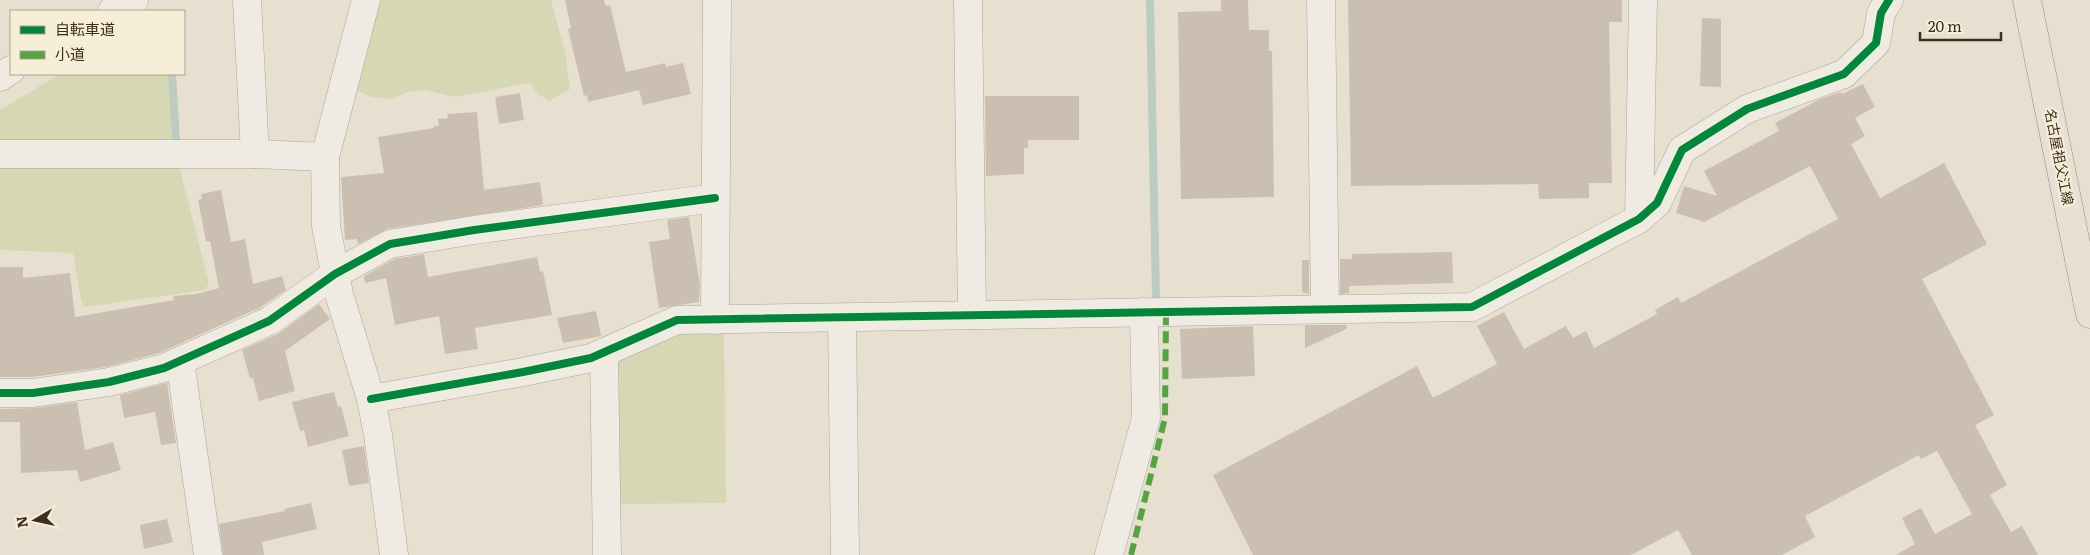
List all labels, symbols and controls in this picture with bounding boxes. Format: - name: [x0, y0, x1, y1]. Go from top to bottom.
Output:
- legend: [10, 10, 185, 75]
- scale bar: [1920, 10, 2001, 42]
- text: 20 m: [1928, 14, 1962, 37]
- text: 自転車道: [55, 17, 115, 40]
- text: 小道: [55, 42, 85, 65]
- street label: 名古屋祖父江線: [2041, 107, 2079, 207]
- north arrow: [10, 495, 60, 545]
- text: N: [10, 515, 32, 530]

